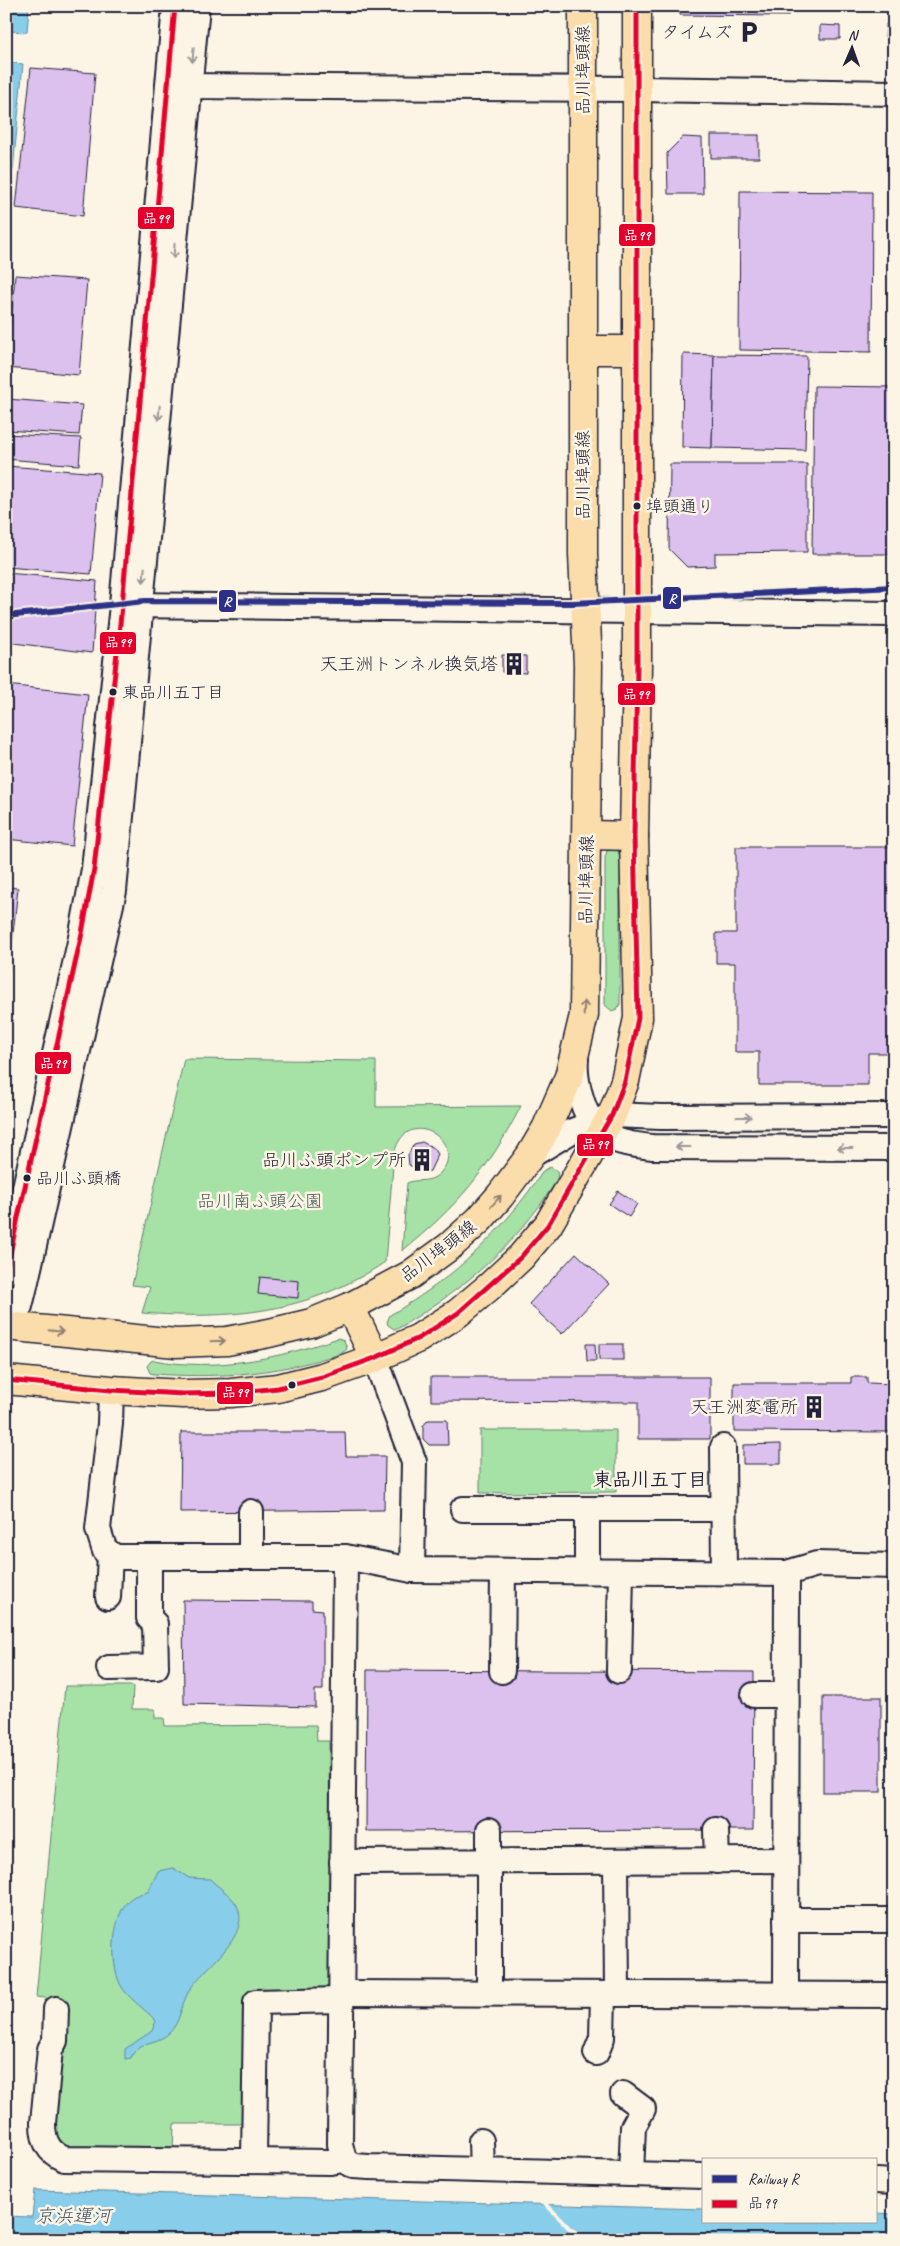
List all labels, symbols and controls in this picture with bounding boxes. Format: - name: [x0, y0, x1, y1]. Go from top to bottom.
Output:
- parking icon: タイムズ: [736, 19, 762, 45]
- place label: タイムズ: [661, 21, 732, 43]
- north arrow: [828, 22, 878, 72]
- street label: 品川埠頭線: [572, 25, 594, 115]
- text: N: [848, 27, 859, 44]
- one-way arrow: [188, 46, 197, 62]
- line badge: 品99: [137, 206, 175, 230]
- text: 品99: [143, 210, 171, 227]
- line badge: 品99: [618, 223, 656, 247]
- text: 品99: [624, 227, 652, 244]
- one-way arrow: [169, 243, 179, 259]
- one-way arrow: [154, 405, 164, 421]
- street label: 品川埠頭線: [572, 430, 594, 520]
- place label: 埠頭通り: [646, 496, 714, 517]
- marker: 埠頭通り: [632, 501, 642, 511]
- one-way arrow: [139, 567, 149, 583]
- line badge: R: [662, 586, 682, 610]
- line badge: R: [218, 589, 237, 613]
- text: R: [668, 590, 678, 607]
- text: R: [223, 593, 233, 610]
- line badge: 品99: [99, 631, 137, 655]
- text: 品99: [105, 634, 133, 651]
- building icon: 天王洲トンネル換気塔: [501, 651, 527, 677]
- place label: 天王洲トンネル換気塔: [319, 653, 498, 675]
- place label: 東品川五丁目: [122, 682, 224, 703]
- line badge: 品99: [617, 682, 656, 706]
- text: 品99: [623, 686, 651, 703]
- marker: 東品川五丁目: [108, 687, 118, 697]
- street label: 品川埠頭線: [574, 835, 598, 925]
- one-way arrow: [580, 1000, 589, 1016]
- line badge: 品99: [34, 1051, 72, 1075]
- text: 品99: [40, 1055, 68, 1072]
- one-way arrow: [735, 1112, 751, 1122]
- line badge: 品99: [576, 1133, 614, 1157]
- text: 品99: [582, 1136, 610, 1153]
- one-way arrow: [675, 1142, 691, 1152]
- one-way arrow: [837, 1143, 854, 1153]
- building icon: 品川ふ頭ポンプ所: [409, 1147, 435, 1173]
- place label: 品川ふ頭ポンプ所: [262, 1149, 406, 1171]
- place label: 品川ふ頭橋: [36, 1168, 121, 1189]
- marker: 品川ふ頭橋: [22, 1173, 32, 1183]
- park label: 品川南ふ頭公園: [197, 1190, 323, 1212]
- one-way arrow: [491, 1194, 502, 1207]
- street label: 品川埠頭線: [395, 1215, 481, 1287]
- one-way arrow: [47, 1326, 63, 1336]
- one-way arrow: [209, 1337, 225, 1346]
- unlabelled marker: [287, 1380, 297, 1390]
- line badge: 品99: [216, 1381, 254, 1405]
- text: 品99: [222, 1384, 250, 1401]
- building icon: 天王洲変電所: [801, 1394, 827, 1420]
- place label: 天王洲変電所: [690, 1396, 798, 1418]
- district label: 東品川五丁目: [593, 1468, 707, 1492]
- legend: [702, 2158, 878, 2224]
- text: Railway R: [748, 2170, 800, 2189]
- text: 品99: [748, 2194, 778, 2213]
- water label: 京浜運河: [35, 2204, 114, 2228]

